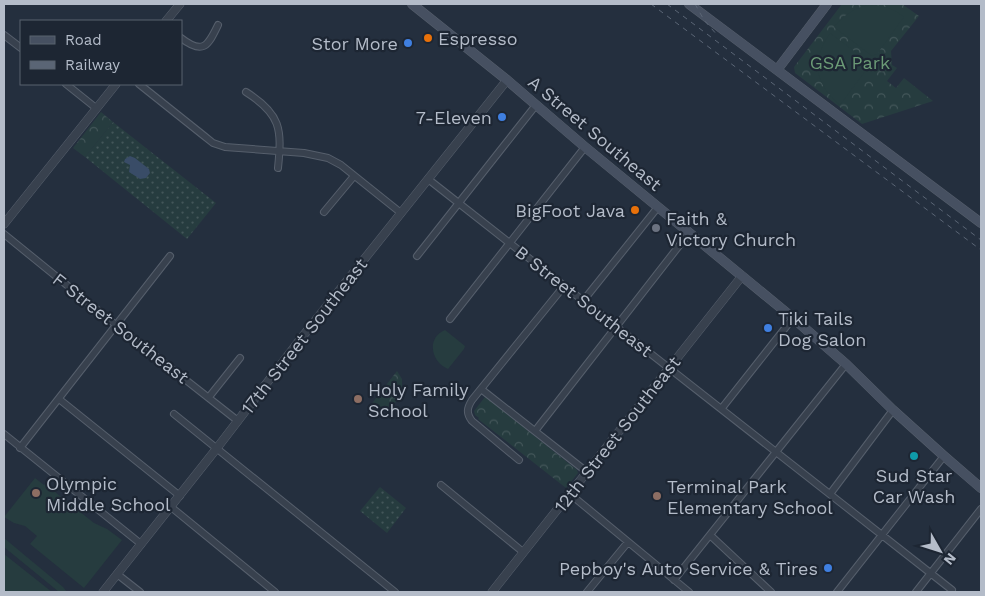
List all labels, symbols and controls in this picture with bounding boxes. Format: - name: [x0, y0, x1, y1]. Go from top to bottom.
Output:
- legend: [20, 20, 182, 85]
- place label: Espresso: [438, 28, 517, 49]
- text: Road: [65, 31, 102, 49]
- marker: Espresso: [422, 32, 434, 44]
- place label: Stor More: [312, 33, 398, 54]
- marker: Stor More: [402, 37, 414, 49]
- park label: GSA Park: [810, 52, 890, 73]
- text: Railway: [65, 56, 120, 74]
- street label: A Street Southeast: [524, 71, 666, 195]
- place label: 7-Eleven: [416, 107, 492, 128]
- marker: 7-Eleven: [496, 111, 508, 123]
- place label: BigFoot Java: [515, 200, 625, 221]
- marker: BigFoot Java: [629, 204, 641, 216]
- place label: Faith & Victory Church: [666, 208, 796, 250]
- marker: Faith & Victory Church: [650, 222, 662, 234]
- street label: B Street Southeast: [511, 241, 657, 361]
- street label: 17th Street Southeast: [237, 254, 372, 418]
- street label: F Street Southeast: [49, 268, 194, 388]
- place label: Tiki Tails Dog Salon: [778, 308, 867, 350]
- marker: Tiki Tails Dog Salon: [762, 322, 774, 334]
- street label: 12th Street Southeast: [550, 351, 685, 516]
- place label: Holy Family School: [368, 379, 469, 421]
- marker: Holy Family School: [352, 393, 364, 405]
- marker: Sud Star Car Wash: [908, 450, 920, 462]
- place label: Sud Star Car Wash: [873, 465, 955, 507]
- place label: Olympic Middle School: [46, 473, 171, 515]
- place label: Terminal Park Elementary School: [667, 476, 833, 518]
- marker: Olympic Middle School: [30, 487, 42, 499]
- marker: Terminal Park Elementary School: [651, 490, 663, 502]
- north arrow: [915, 526, 965, 576]
- text: N: [941, 550, 960, 568]
- place label: Pepboy's Auto Service & Tires: [559, 558, 818, 579]
- marker: Pepboy's Auto Service & Tires: [822, 562, 834, 574]

